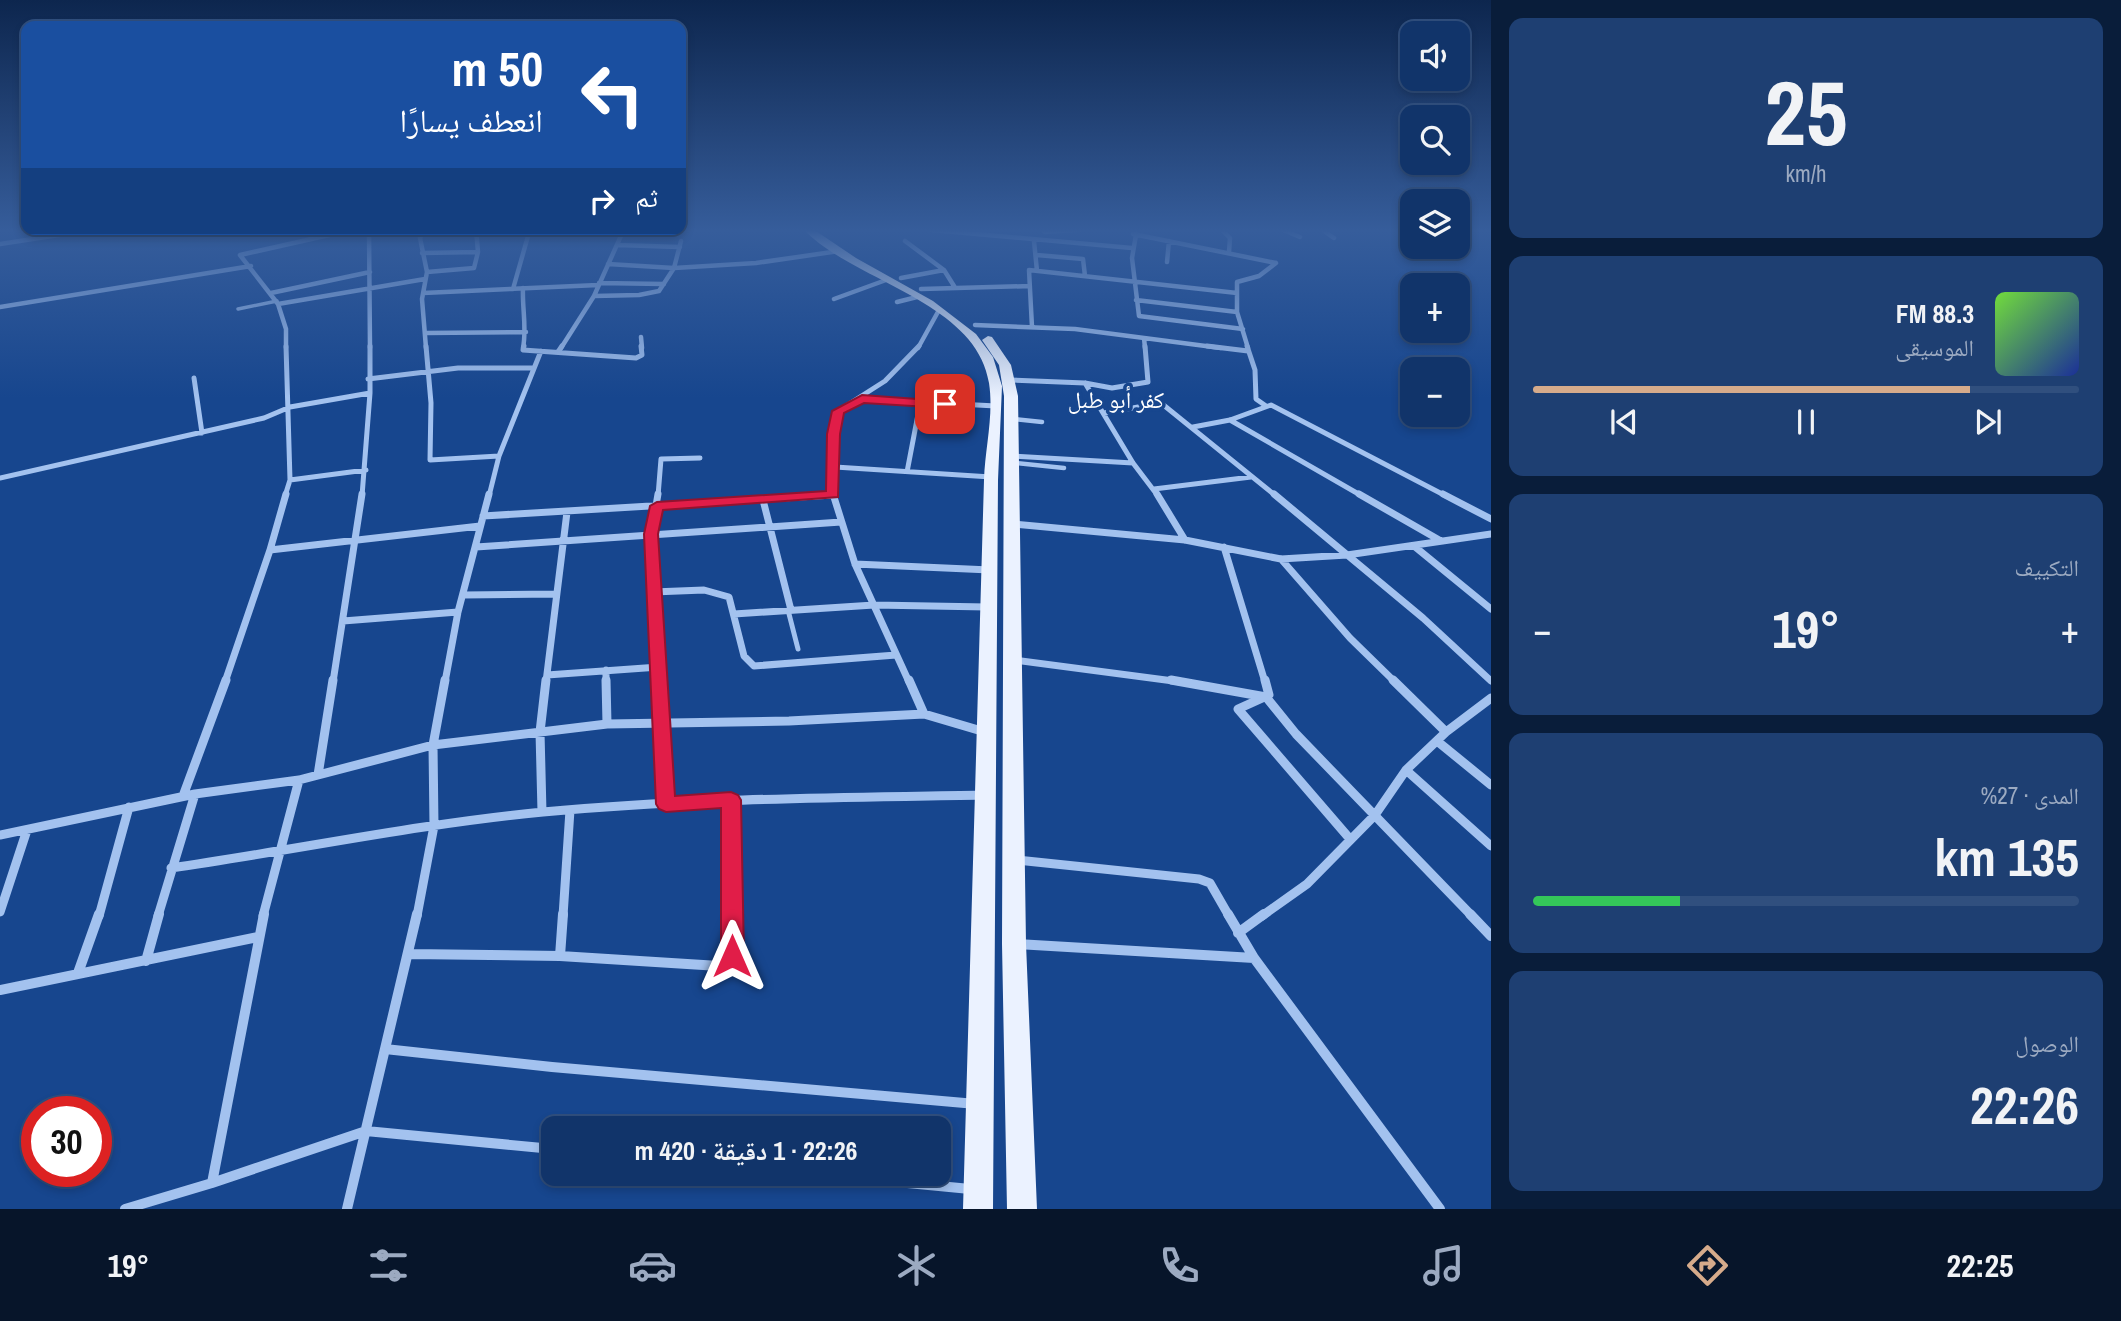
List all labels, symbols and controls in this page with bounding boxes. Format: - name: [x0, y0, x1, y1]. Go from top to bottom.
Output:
- map controls: [1400, 21, 1470, 427]
- button: sound: [1400, 21, 1470, 91]
- text: 50 m: [451, 35, 543, 101]
- icon: left: [567, 49, 658, 140]
- text: 25: [1765, 51, 1848, 173]
- text: انعطف يسارًا: [400, 99, 543, 142]
- button: search: [1400, 105, 1470, 175]
- text: km/h: [1786, 158, 1826, 189]
- text: ثم: [635, 180, 658, 215]
- icon: right: [583, 182, 621, 220]
- button: layers: [1400, 189, 1470, 259]
- button: +: [1400, 273, 1470, 343]
- text: 88.3 FM: [1896, 296, 1974, 331]
- text: الموسيقى: [1895, 332, 1974, 363]
- button: −: [1400, 357, 1470, 427]
- pin: [915, 374, 975, 434]
- district label: كفر أبو طبل: [1068, 384, 1165, 415]
- icon: arrive: [926, 385, 964, 423]
- icon: previous: [1605, 403, 1643, 441]
- icon: pause: [1787, 403, 1825, 441]
- icon: next: [1969, 403, 2007, 441]
- text: التكييف: [2014, 552, 2079, 583]
- text: 19°: [1772, 594, 1840, 664]
- text: −: [1533, 604, 1551, 655]
- text: +: [2061, 604, 2079, 655]
- text: المدى · 27%: [1981, 780, 2079, 811]
- text: 135 km: [1934, 822, 2079, 892]
- position arrow: [695, 919, 769, 993]
- text: الوصول: [2015, 1028, 2079, 1059]
- text: 22:26: [1970, 1070, 2079, 1140]
- speed limit sign: 30: [21, 1096, 112, 1187]
- text: 22:26 · 1 دقيقة · 420 m: [635, 1133, 857, 1168]
- icon: filters: [364, 1241, 413, 1290]
- icon: car: [628, 1241, 677, 1290]
- icon: climate: [892, 1241, 941, 1290]
- icon: phone: [1155, 1241, 1204, 1290]
- icon: music: [1419, 1241, 1468, 1290]
- icon: directions: [1683, 1241, 1732, 1290]
- text: 19°: [107, 1244, 149, 1287]
- text: 22:25: [1947, 1244, 2014, 1287]

